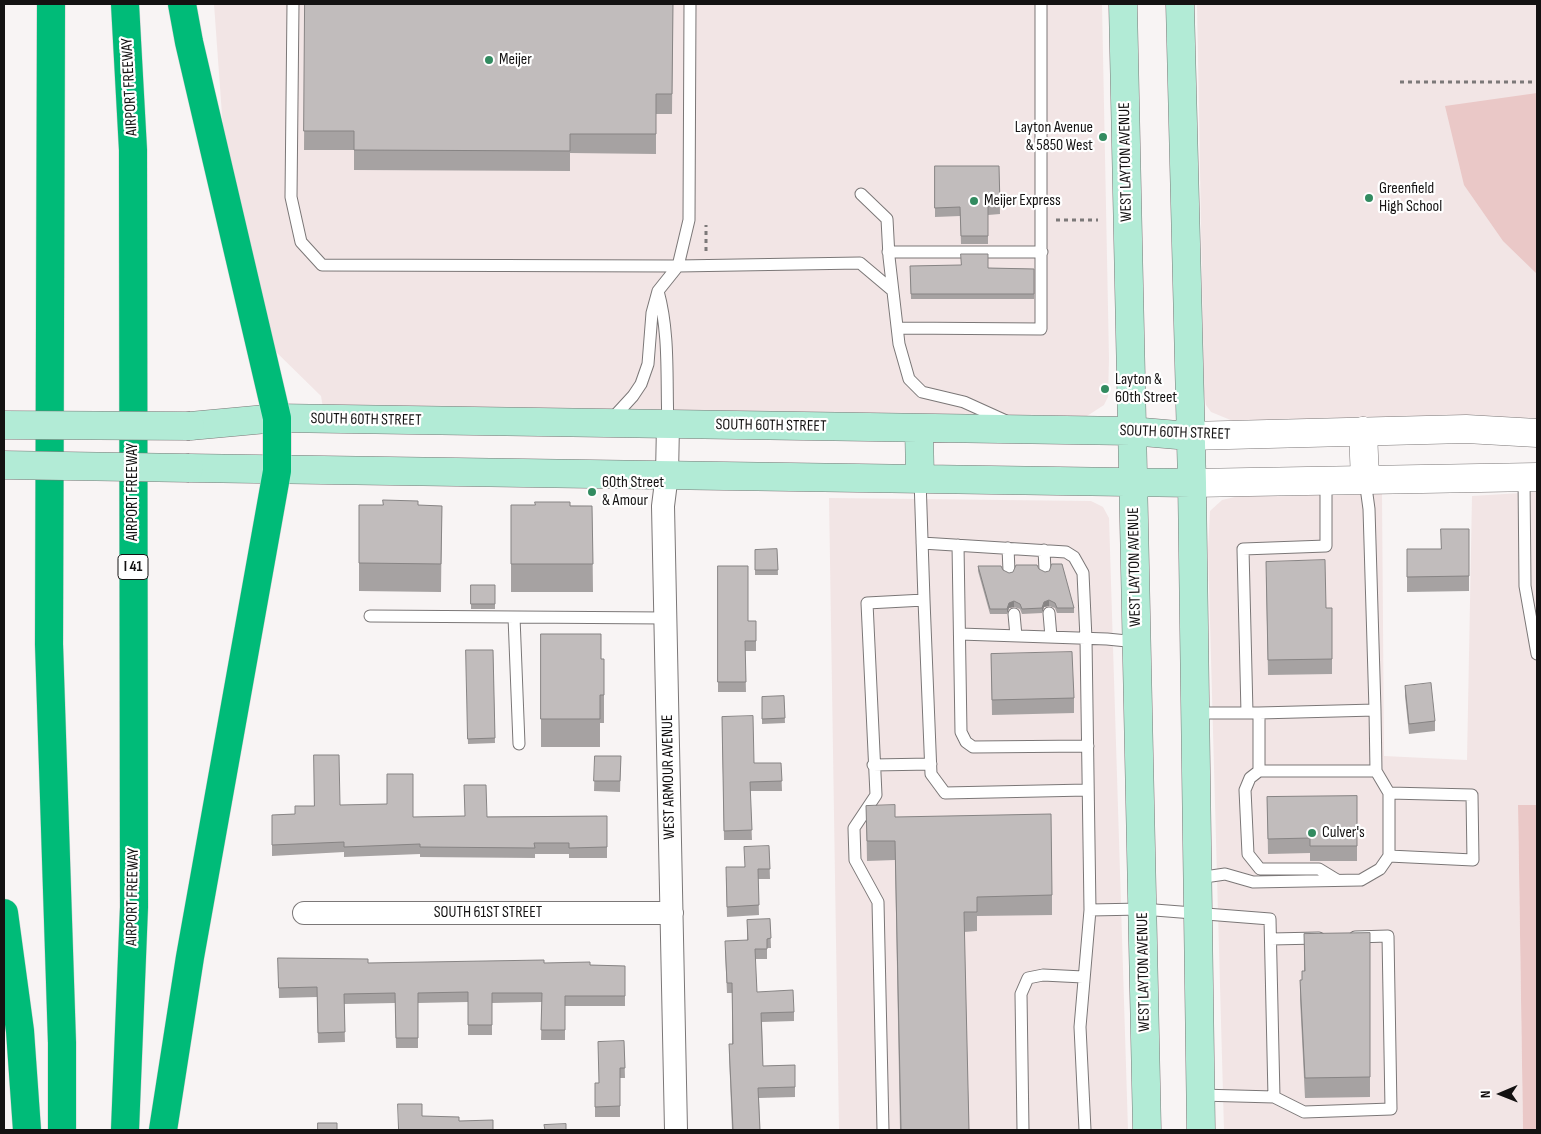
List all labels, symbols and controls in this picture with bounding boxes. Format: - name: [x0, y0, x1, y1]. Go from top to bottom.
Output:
- street label: AIRPORT FREEWAY: [118, 38, 142, 136]
- place label: Meijer: [499, 50, 532, 70]
- marker: Meijer: [483, 54, 495, 66]
- street label: WEST LAYTON AVENUE: [1115, 102, 1137, 222]
- place label: Layton Avenue & 5850 West: [1015, 118, 1093, 156]
- marker: Layton Avenue & 5850 West: [1097, 131, 1109, 143]
- place label: Greenfield High School: [1379, 179, 1442, 217]
- place label: Meijer Express: [984, 191, 1061, 211]
- marker: Greenfield High School: [1363, 192, 1375, 204]
- marker: Meijer Express: [968, 195, 980, 207]
- place label: Layton & 60th Street: [1115, 370, 1177, 408]
- marker: Layton & 60th Street: [1099, 383, 1111, 395]
- street label: SOUTH 60TH STREET: [310, 409, 422, 431]
- street label: SOUTH 60TH STREET: [715, 415, 827, 437]
- street label: SOUTH 60TH STREET: [1119, 421, 1231, 445]
- street label: AIRPORT FREEWAY: [123, 443, 143, 541]
- place label: 60th Street & Amour: [602, 473, 664, 511]
- marker: 60th Street & Amour: [586, 486, 598, 498]
- street label: WEST LAYTON AVENUE: [1124, 507, 1146, 627]
- road number: I 41: [118, 554, 148, 580]
- street label: WEST ARMOUR AVENUE: [658, 714, 680, 840]
- place label: Culver's: [1322, 823, 1365, 843]
- marker: Culver's: [1306, 827, 1318, 839]
- street label: AIRPORT FREEWAY: [123, 848, 143, 946]
- street label: SOUTH 61ST STREET: [434, 903, 542, 923]
- street label: WEST LAYTON AVENUE: [1133, 912, 1155, 1032]
- north arrow: [1476, 1069, 1526, 1119]
- text: N: [1477, 1090, 1494, 1098]

